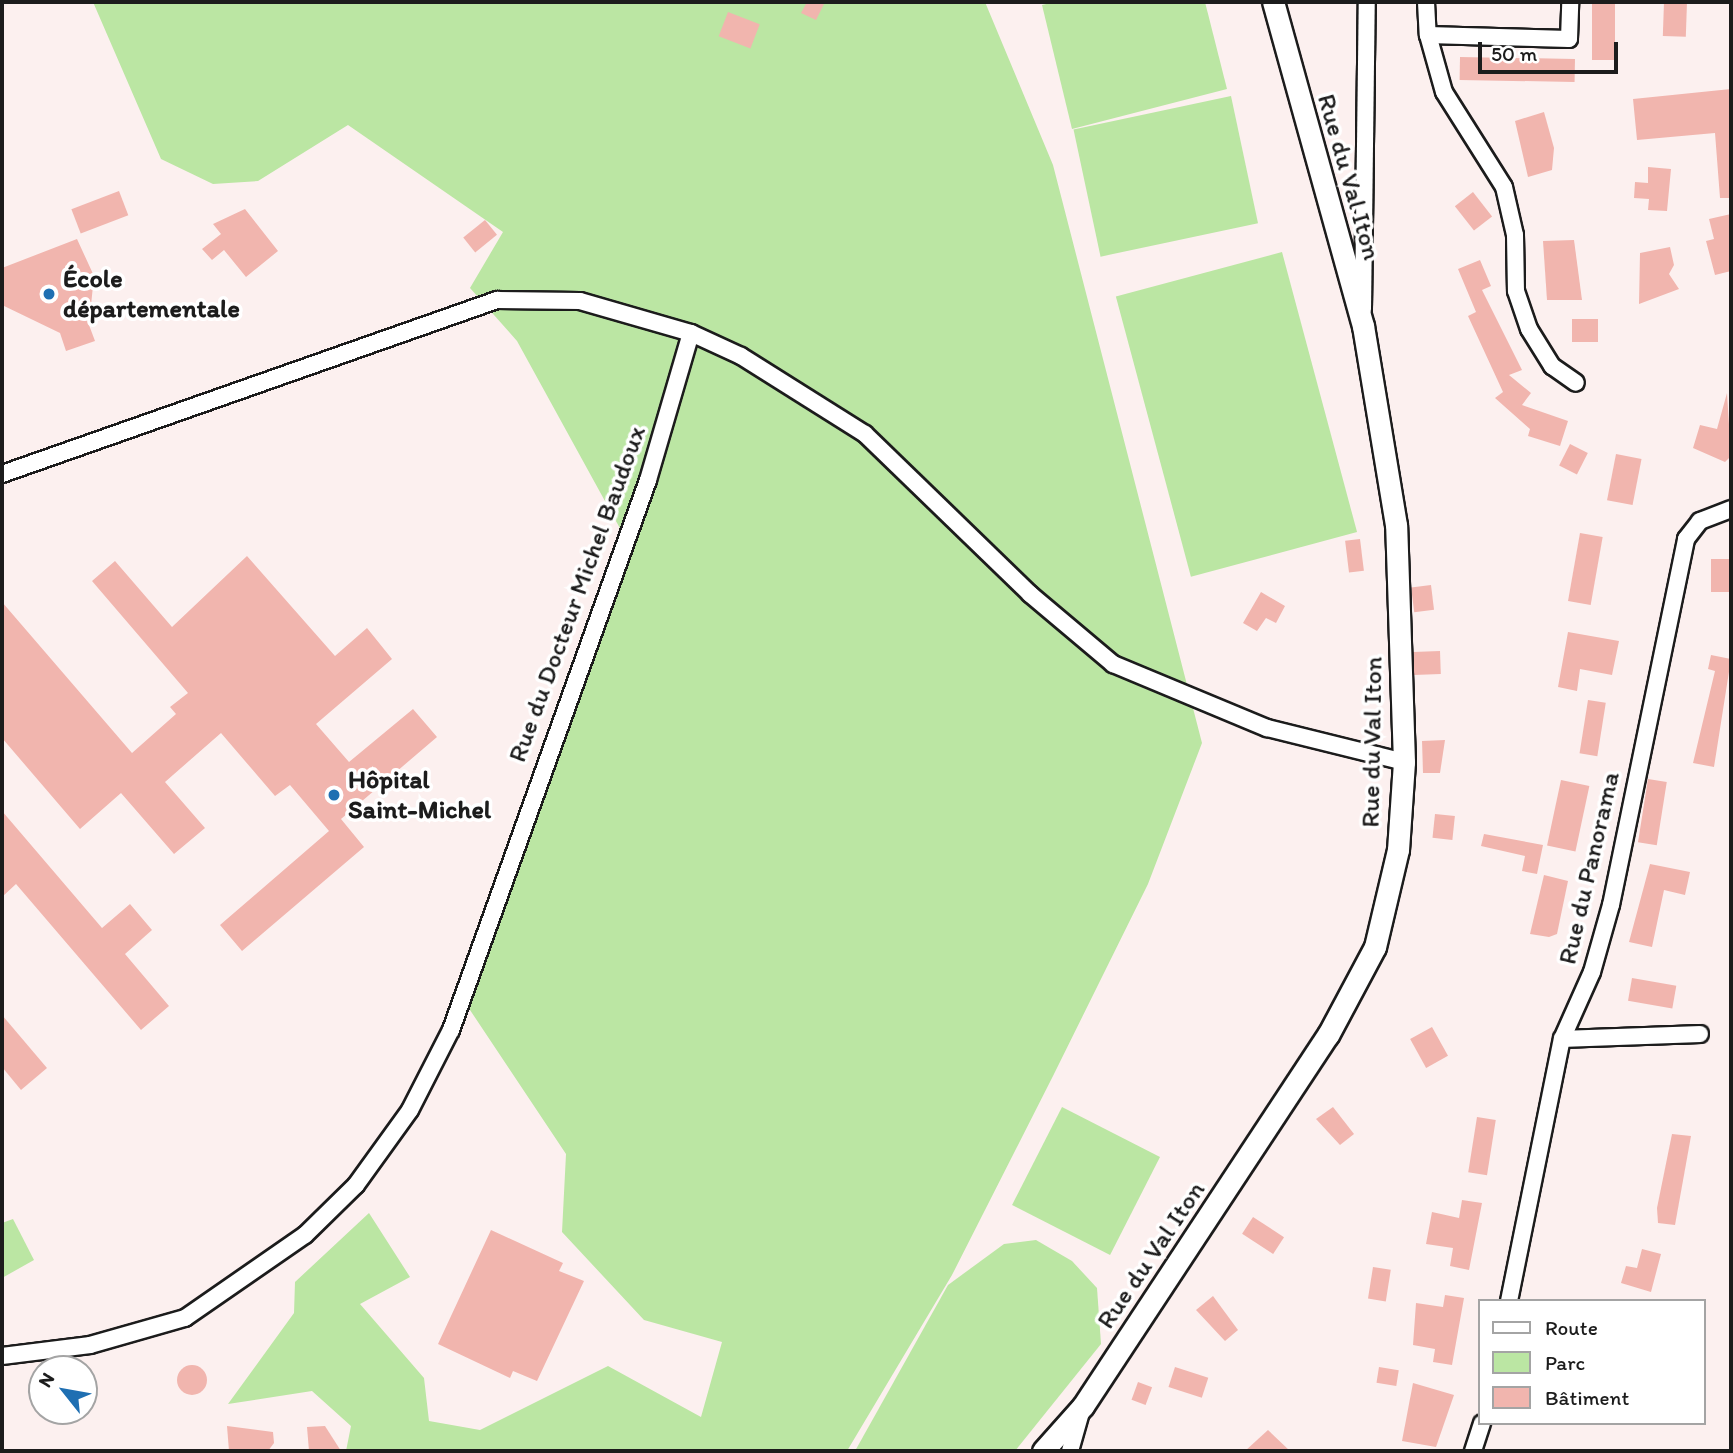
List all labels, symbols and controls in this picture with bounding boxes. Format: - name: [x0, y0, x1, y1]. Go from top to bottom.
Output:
- scale bar: [1481, 28, 1621, 72]
- text: 50 m: [1491, 41, 1537, 66]
- street label: Rue du Val Iton: [1311, 91, 1387, 263]
- place label: École départementale: [63, 263, 240, 324]
- marker: École départementale: [41, 286, 57, 302]
- street label: Rue du Docteur Michel Baudoux: [502, 422, 652, 766]
- street label: Rue du Val Iton: [1355, 656, 1389, 828]
- place label: Hôpital Saint-Michel: [348, 764, 491, 826]
- street label: Rue du Panorama: [1552, 768, 1626, 968]
- marker: Hôpital Saint-Michel: [326, 787, 342, 803]
- street label: Rue du Val Iton: [1090, 1176, 1212, 1334]
- legend: [1478, 1299, 1705, 1425]
- text: Route: [1545, 1315, 1598, 1340]
- text: Parc: [1545, 1350, 1585, 1375]
- north arrow: [28, 1355, 98, 1425]
- text: N: [33, 1369, 59, 1391]
- text: Bâtiment: [1545, 1385, 1629, 1410]

